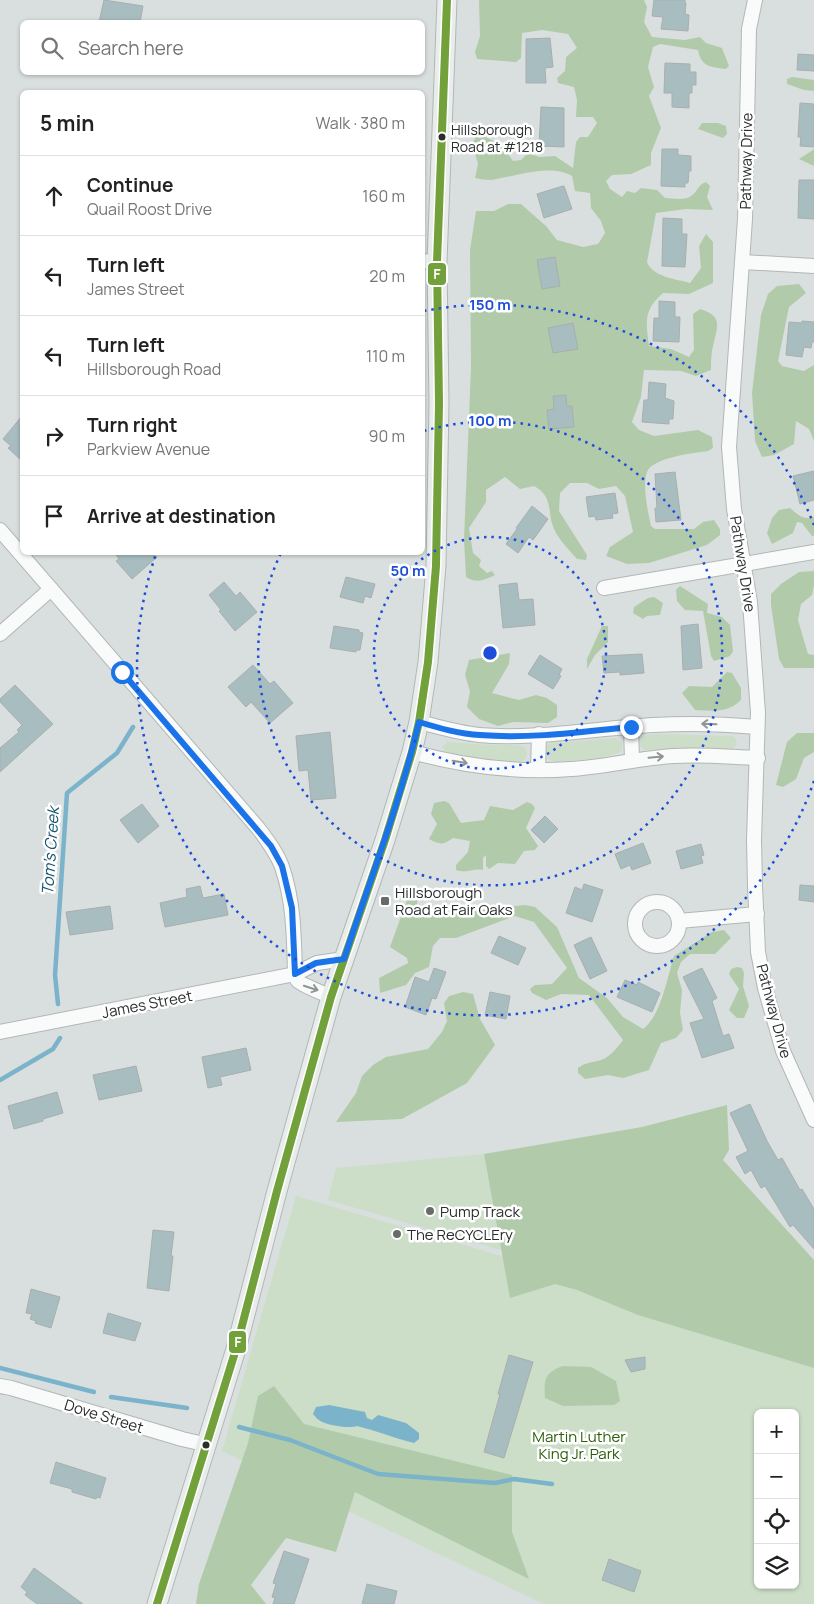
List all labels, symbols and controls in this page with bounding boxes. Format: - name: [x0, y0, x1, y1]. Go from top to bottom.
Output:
- search box: [20, 20, 425, 75]
- icon: search: [38, 34, 66, 62]
- text: Search here: [78, 35, 184, 61]
- text: 5 min: [40, 109, 94, 137]
- text: Walk · 380 m: [316, 112, 405, 134]
- street label: Pathway Drive: [735, 112, 757, 210]
- place label: Hillsborough Road at #1218: [451, 120, 543, 156]
- marker: Hillsborough Road at #1218: [437, 132, 447, 142]
- text: Continue: [87, 172, 173, 198]
- icon: ahead: [40, 182, 68, 210]
- text: 160 m: [362, 185, 405, 207]
- text: Quail Roost Drive: [87, 198, 212, 220]
- text: Turn left: [87, 252, 165, 278]
- icon: left: [40, 262, 68, 290]
- line badge: F: [427, 262, 447, 286]
- text: F: [433, 264, 441, 283]
- text: 20 m: [369, 265, 405, 287]
- text: James Street: [87, 278, 185, 300]
- text: 150 m: [469, 294, 511, 315]
- text: Turn left: [87, 332, 165, 358]
- icon: left: [40, 342, 68, 370]
- text: 110 m: [366, 345, 405, 367]
- text: Hillsborough Road: [87, 358, 221, 380]
- text: 100 m: [469, 410, 511, 431]
- text: Turn right: [87, 412, 177, 438]
- icon: right: [40, 422, 68, 450]
- text: 90 m: [369, 425, 405, 447]
- text: Parkview Avenue: [87, 438, 210, 460]
- icon: arrive: [40, 502, 68, 530]
- text: Arrive at destination: [87, 503, 276, 529]
- street label: Pathway Drive: [725, 515, 761, 614]
- text: 50 m: [390, 560, 426, 581]
- centre of rings: [481, 644, 499, 662]
- route start: [111, 661, 134, 684]
- route end: [620, 716, 643, 739]
- one-way arrow: [701, 719, 717, 729]
- one-way arrow: [647, 752, 663, 762]
- one-way arrow: [451, 758, 467, 768]
- water label: Tom's Creek: [36, 804, 64, 896]
- place label: Hillsborough Road at Fair Oaks: [395, 882, 513, 920]
- marker: Hillsborough Road at Fair Oaks: [379, 895, 391, 907]
- street label: Pathway Drive: [751, 961, 797, 1061]
- one-way arrow: [302, 983, 318, 993]
- street label: James Street: [100, 985, 194, 1023]
- place label: Pump Track: [440, 1201, 521, 1222]
- marker: Pump Track: [424, 1205, 436, 1217]
- place label: The ReCYCLEry: [407, 1224, 513, 1245]
- marker: The ReCYCLEry: [391, 1228, 403, 1240]
- line badge: F: [228, 1330, 247, 1354]
- text: F: [234, 1332, 242, 1351]
- street label: Dove Street: [62, 1394, 146, 1438]
- map controls: [754, 1409, 799, 1589]
- button: +: [754, 1409, 799, 1454]
- park label: Martin Luther King Jr. Park: [532, 1426, 626, 1464]
- unlabelled marker: [201, 1440, 211, 1450]
- button: −: [754, 1454, 799, 1499]
- button: locate: [754, 1499, 799, 1544]
- button: layers: [754, 1544, 799, 1589]

